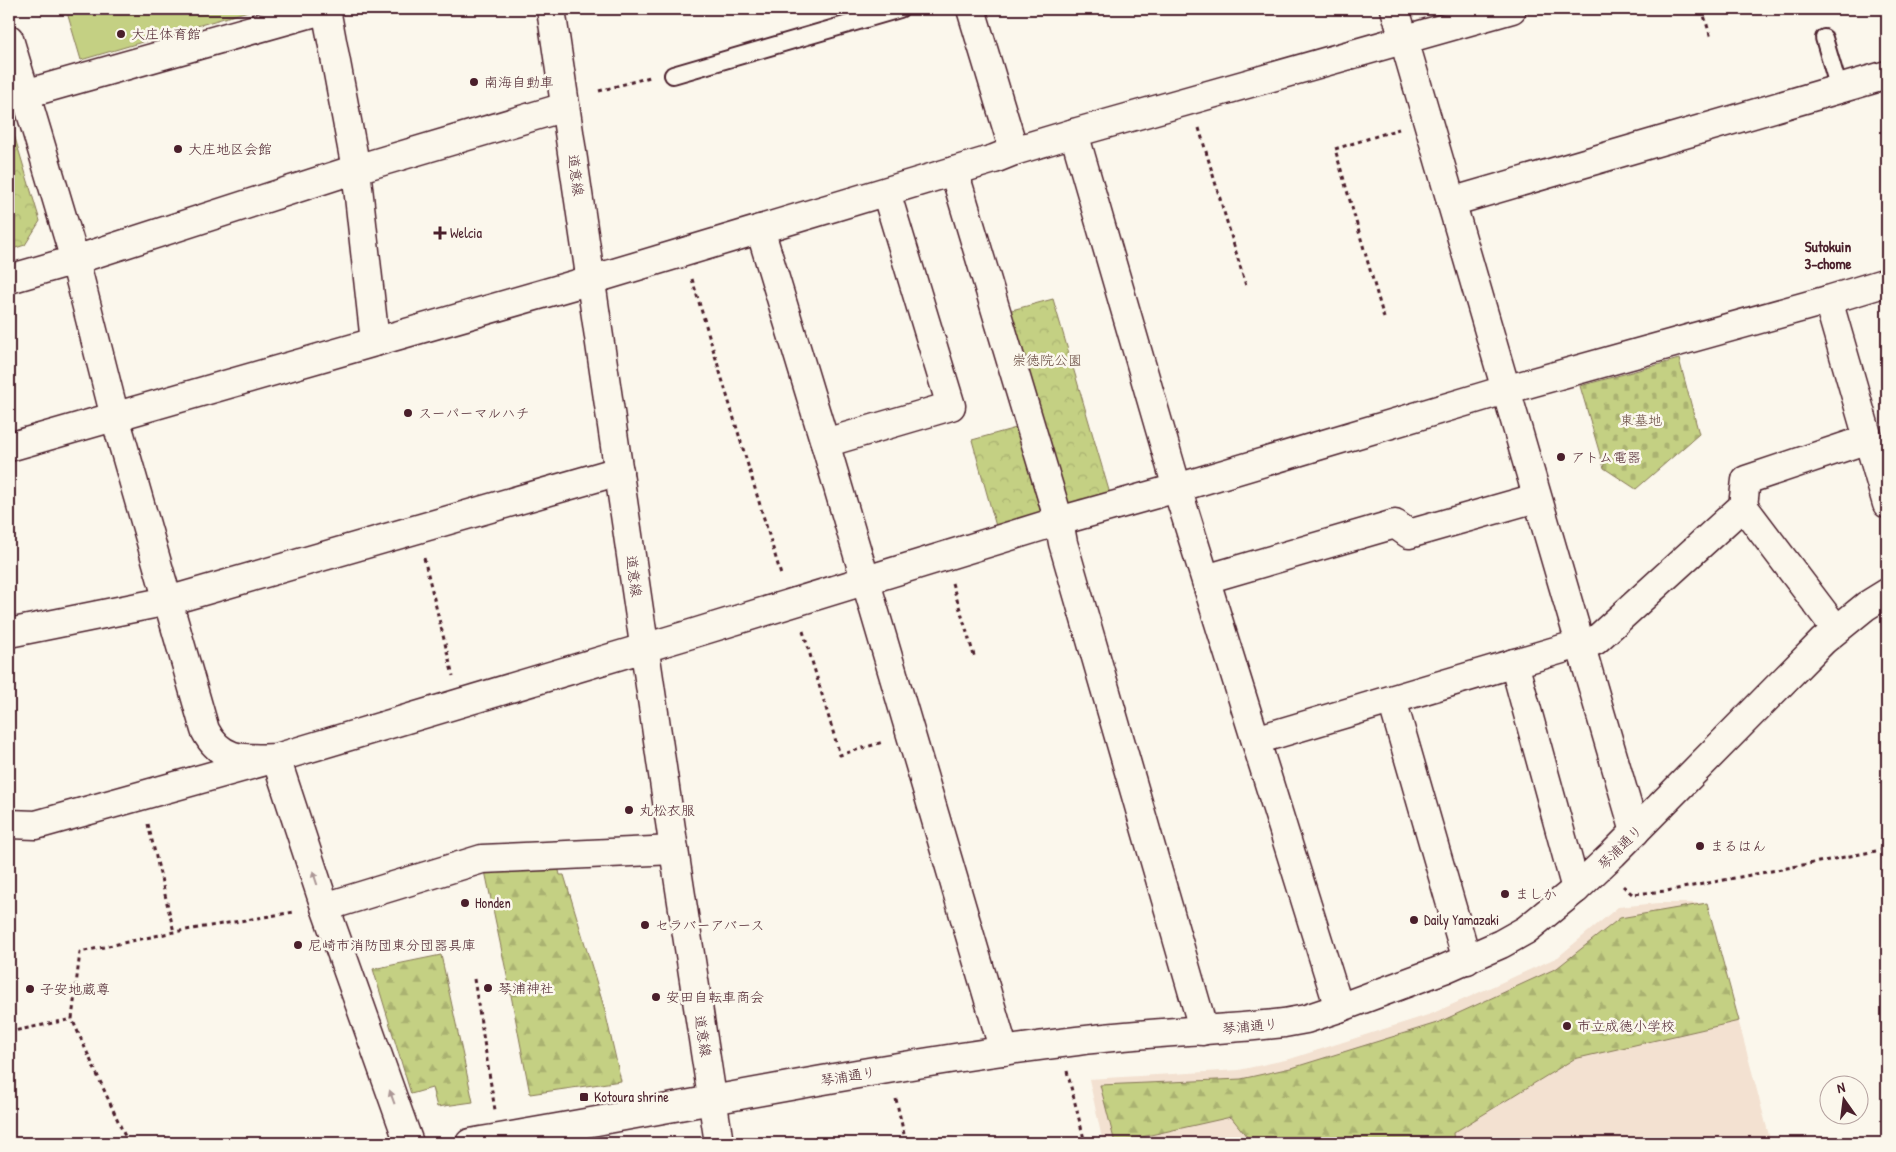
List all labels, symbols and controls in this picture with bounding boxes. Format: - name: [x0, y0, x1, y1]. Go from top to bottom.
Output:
- place label: 大庄体育館: [131, 24, 201, 43]
- marker: 大庄体育館: [115, 28, 127, 40]
- place label: 南海自動車: [484, 72, 554, 91]
- marker: 南海自動車: [468, 76, 480, 88]
- place label: 大庄地区会館: [188, 139, 272, 158]
- marker: 大庄地区会館: [172, 143, 184, 155]
- street label: 道意線: [564, 153, 589, 197]
- place label: Welcia: [450, 223, 482, 242]
- marker: Welcia: [434, 227, 446, 239]
- district label: Sutokuin 3-chome: [1804, 236, 1852, 274]
- park label: 崇徳院公園: [1012, 350, 1082, 369]
- place label: スーパーマルハチ: [418, 403, 529, 422]
- marker: スーパーマルハチ: [402, 407, 414, 419]
- park label: 東墓地: [1620, 410, 1662, 429]
- place label: アトム電器: [1571, 447, 1641, 466]
- marker: アトム電器: [1555, 451, 1567, 463]
- street label: 道意線: [622, 554, 647, 598]
- place label: 丸松衣服: [639, 800, 695, 819]
- marker: 丸松衣服: [623, 804, 635, 816]
- street label: 琴浦通り: [1593, 820, 1646, 873]
- place label: まるはん: [1710, 836, 1766, 855]
- marker: まるはん: [1694, 840, 1706, 852]
- one-way arrow: [311, 870, 319, 885]
- place label: ましか: [1515, 884, 1557, 903]
- marker: ましか: [1499, 888, 1511, 900]
- place label: Honden: [475, 893, 511, 912]
- marker: Honden: [459, 897, 471, 909]
- place label: Daily Yamazaki: [1424, 910, 1499, 930]
- marker: Daily Yamazaki: [1408, 914, 1420, 926]
- place label: セラバーアバース: [655, 915, 764, 934]
- marker: セラバーアバース: [639, 919, 651, 931]
- place label: 尼崎市消防団東分団器具庫: [308, 935, 476, 954]
- marker: 尼崎市消防団東分団器具庫: [292, 939, 304, 951]
- place label: 琴浦神社: [498, 978, 554, 997]
- place label: 子安地蔵尊: [40, 979, 110, 998]
- marker: 琴浦神社: [482, 982, 494, 994]
- marker: 子安地蔵尊: [24, 983, 36, 995]
- place label: 安田自転車商会: [666, 987, 764, 1006]
- marker: 安田自転車商会: [650, 991, 662, 1003]
- street label: 道意線: [691, 1014, 716, 1058]
- street label: 琴浦通り: [1221, 1014, 1279, 1037]
- place label: 市立成徳小学校: [1577, 1016, 1675, 1035]
- marker: 市立成徳小学校: [1561, 1020, 1573, 1032]
- street label: 琴浦通り: [819, 1062, 877, 1089]
- north arrow: [1818, 1074, 1868, 1124]
- text: N: [1835, 1077, 1847, 1097]
- place label: Kotoura shrine: [594, 1087, 669, 1106]
- one-way arrow: [388, 1090, 395, 1105]
- marker: Kotoura shrine: [578, 1091, 590, 1103]

